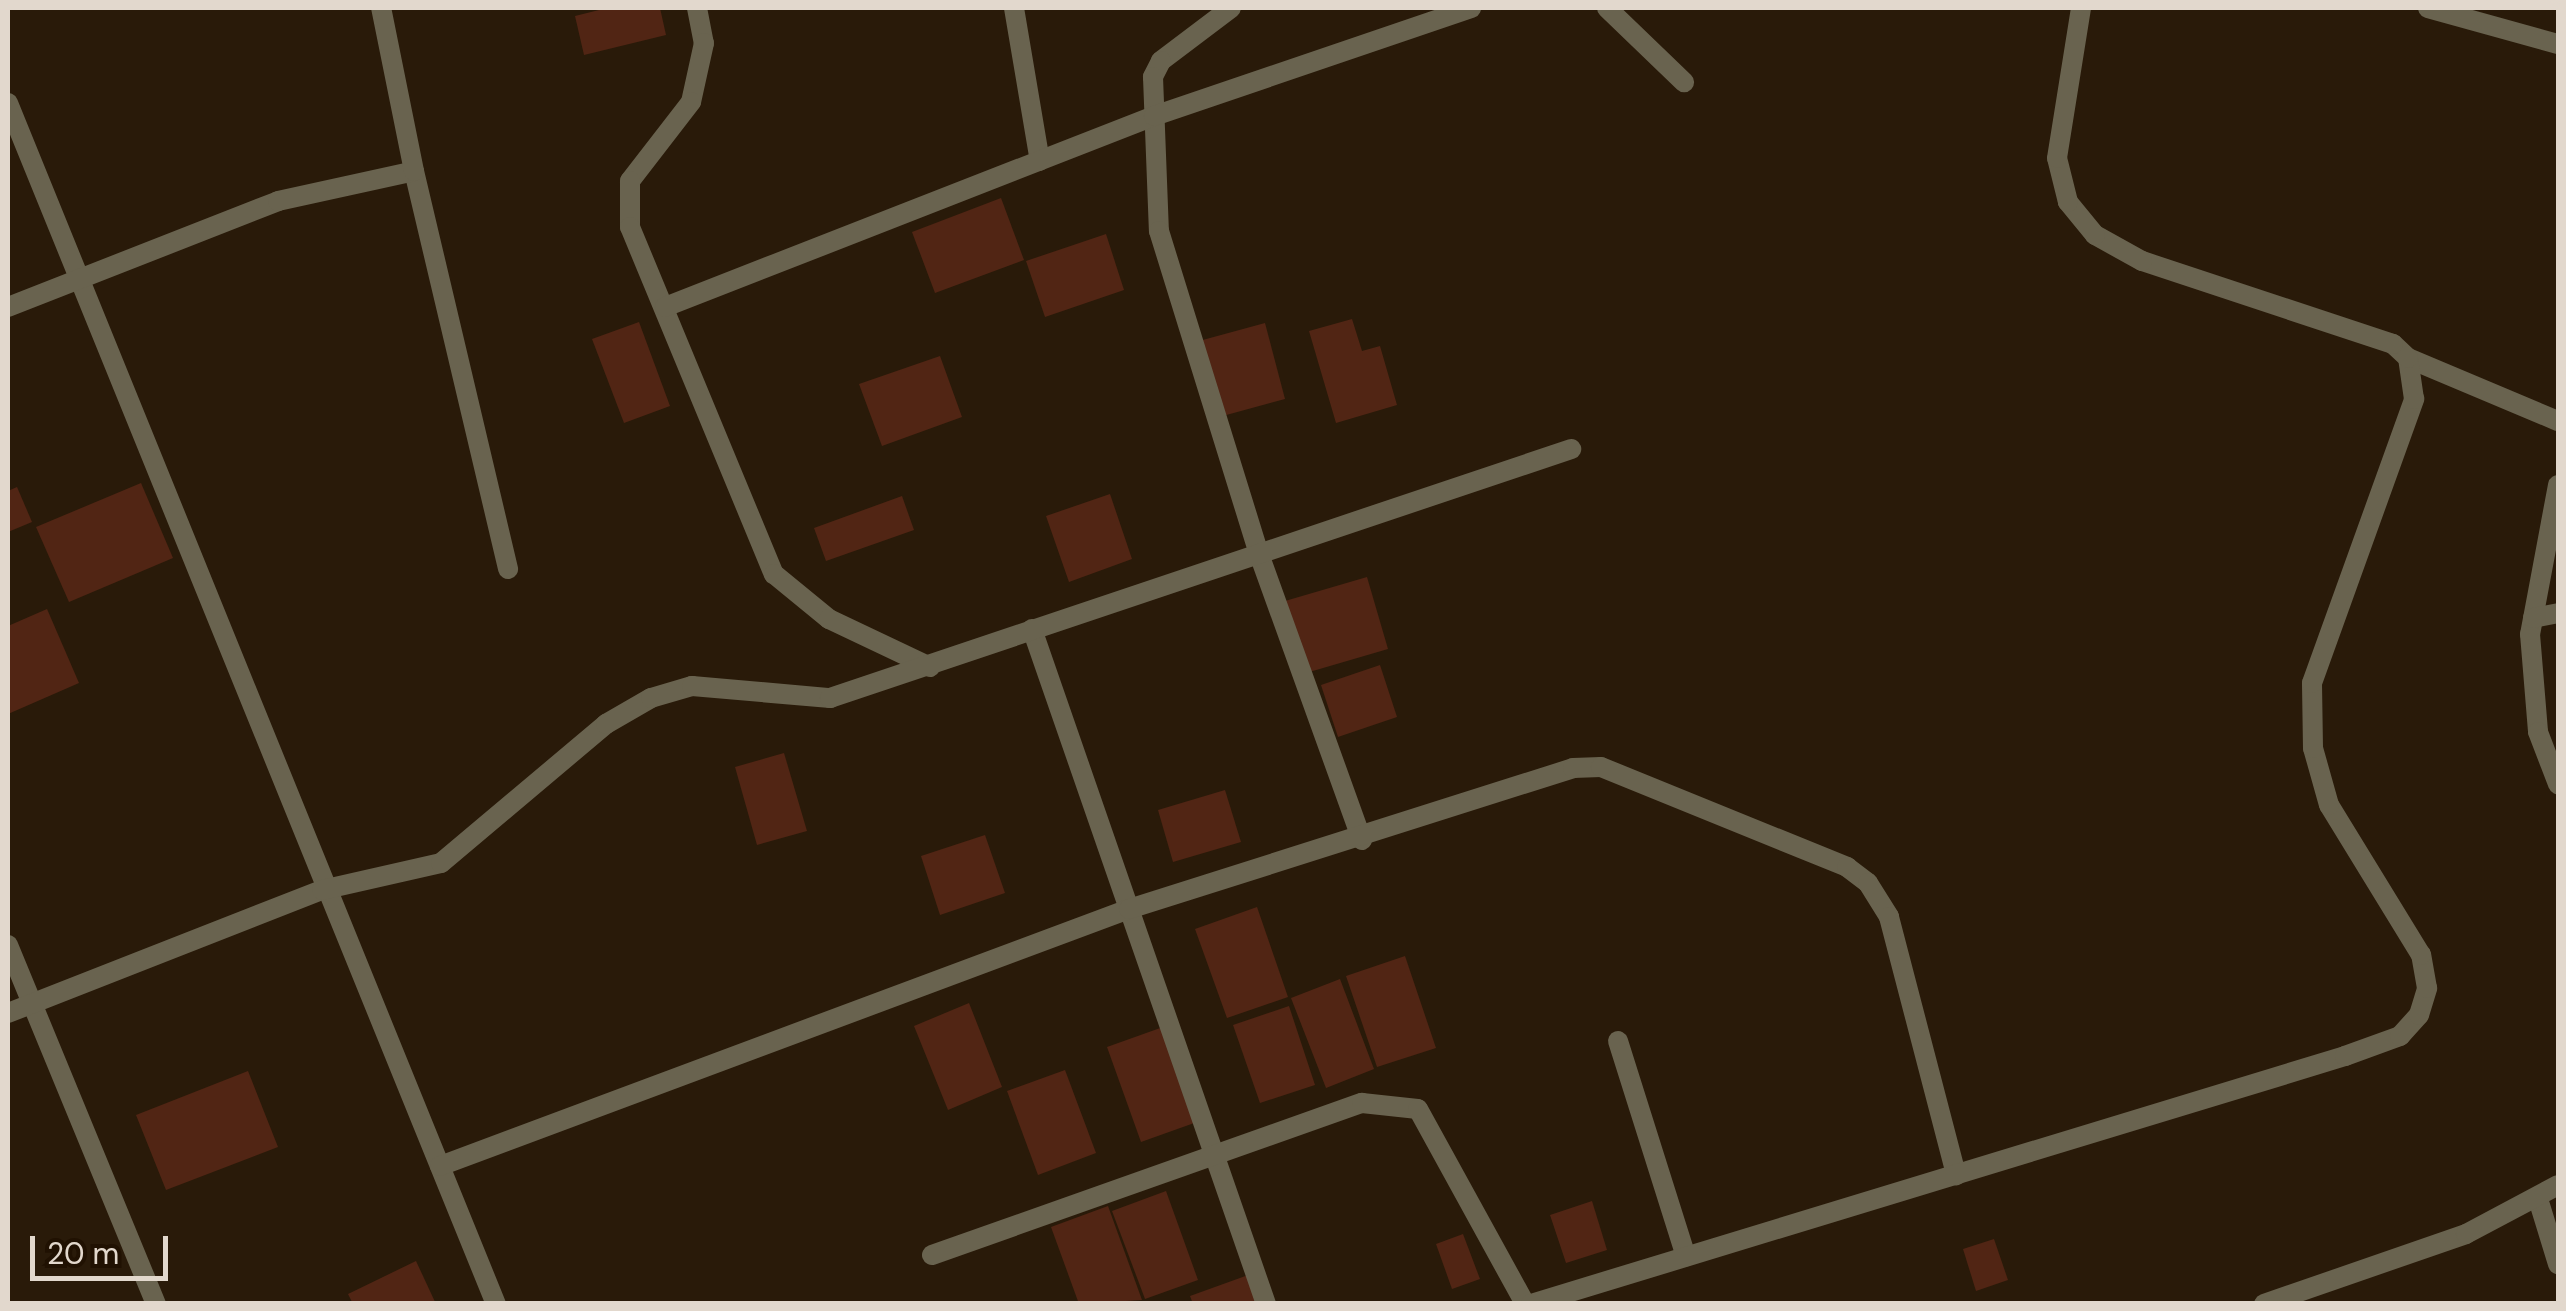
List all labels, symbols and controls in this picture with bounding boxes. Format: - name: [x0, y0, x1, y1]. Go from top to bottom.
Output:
- scale bar: [35, 1216, 172, 1278]
- text: 20 m: [47, 1234, 119, 1273]

